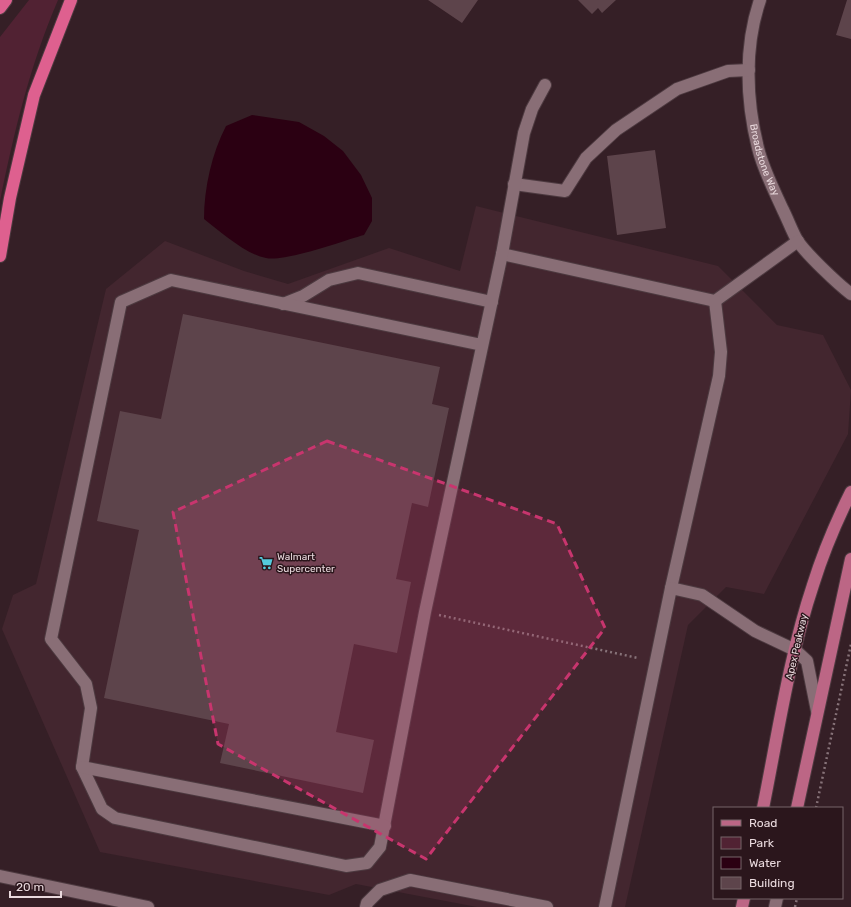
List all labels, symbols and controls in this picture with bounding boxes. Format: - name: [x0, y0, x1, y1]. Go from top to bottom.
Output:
- street label: Broadstone Way: [747, 123, 782, 198]
- place label: Walmart Supercenter: [277, 551, 335, 575]
- supermarket icon: Walmart Supercenter: [258, 555, 274, 571]
- street label: Apex Peakway: [784, 612, 811, 681]
- legend: [713, 807, 843, 899]
- text: Road: [749, 816, 777, 830]
- text: Park: [749, 836, 775, 850]
- text: Water: [749, 856, 781, 870]
- scale bar: [10, 873, 61, 899]
- text: Building: [749, 876, 795, 890]
- text: 20 m: [16, 880, 44, 894]

